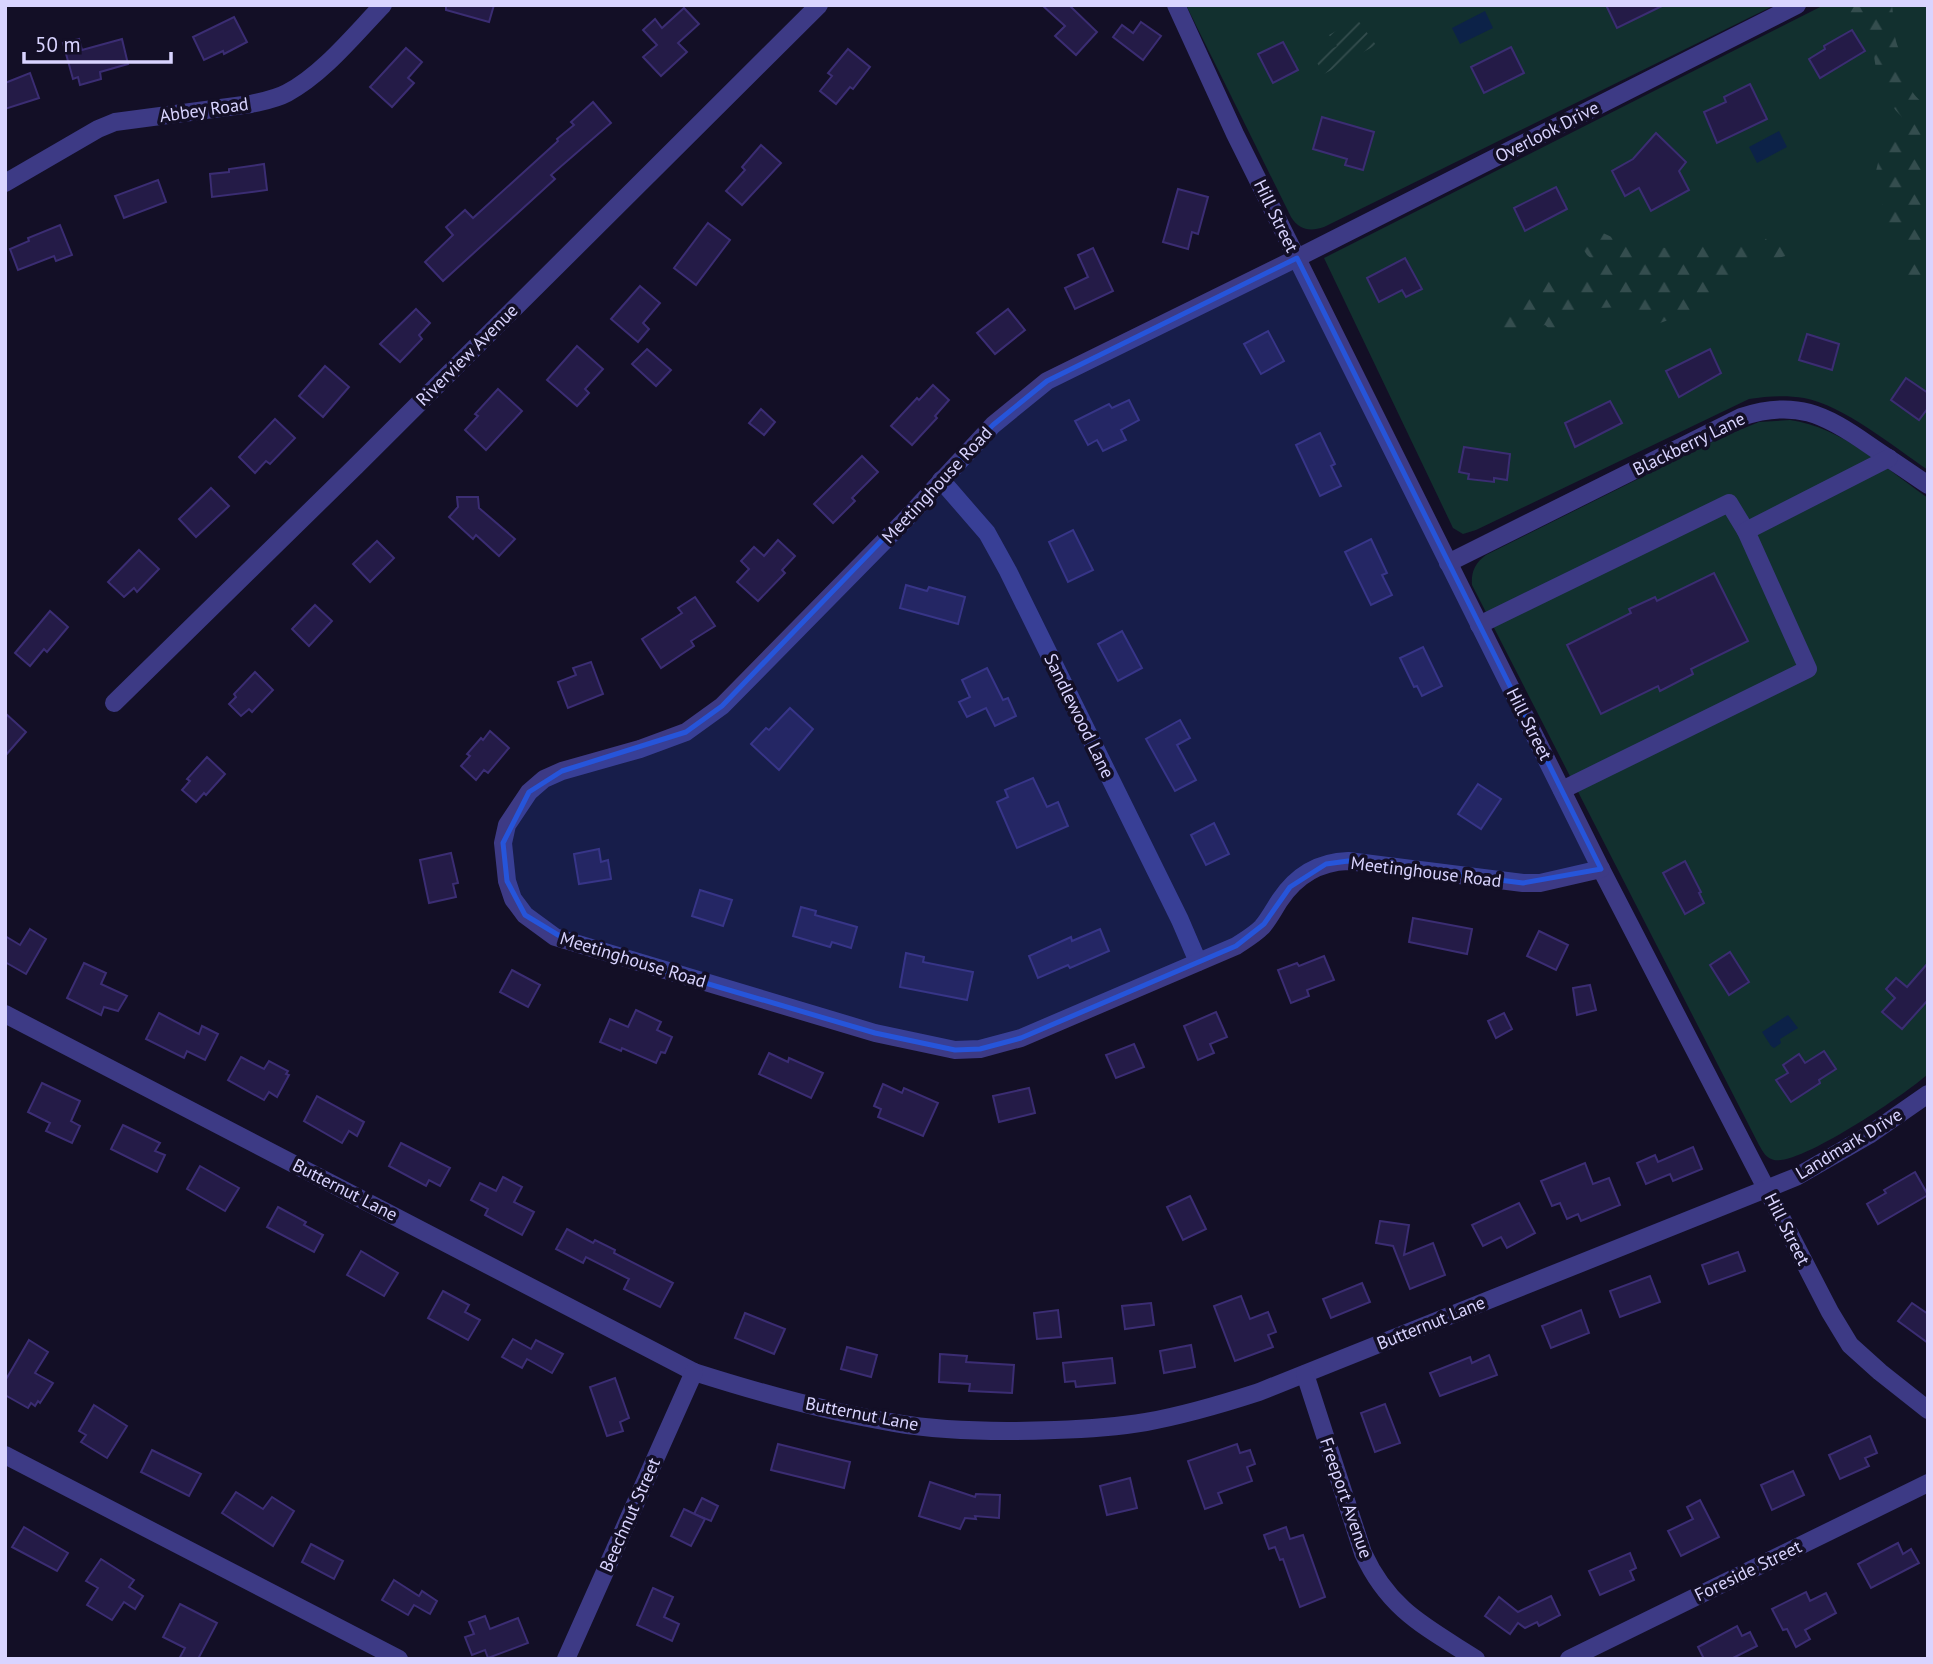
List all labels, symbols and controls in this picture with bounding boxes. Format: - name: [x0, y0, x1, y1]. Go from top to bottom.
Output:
- scale bar: [24, 21, 172, 65]
- text: 50 m: [35, 31, 81, 58]
- street label: Abbey Road: [158, 92, 250, 127]
- street label: Overlook Drive: [1491, 96, 1603, 168]
- street label: Hill Street: [1249, 176, 1304, 256]
- street label: Riverview Avenue: [411, 299, 522, 410]
- street label: Blackberry Lane: [1629, 406, 1749, 481]
- street label: Meetinghouse Road: [877, 421, 997, 548]
- street label: Sandlewood Lane: [1039, 650, 1120, 782]
- street label: Hill Street: [1501, 684, 1557, 764]
- street label: Meetinghouse Road: [1349, 851, 1503, 892]
- street label: Meetinghouse Road: [557, 926, 709, 993]
- street label: Landmark Drive: [1791, 1103, 1906, 1184]
- street label: Butternut Lane: [289, 1153, 402, 1226]
- street label: Hill Street: [1759, 1189, 1815, 1269]
- street label: Butternut Lane: [1373, 1290, 1488, 1355]
- street label: Butternut Lane: [804, 1391, 921, 1436]
- street label: Freeport Avenue: [1315, 1434, 1378, 1561]
- street label: Beechnut Street: [594, 1454, 665, 1576]
- street label: Foreside Street: [1691, 1535, 1805, 1606]

